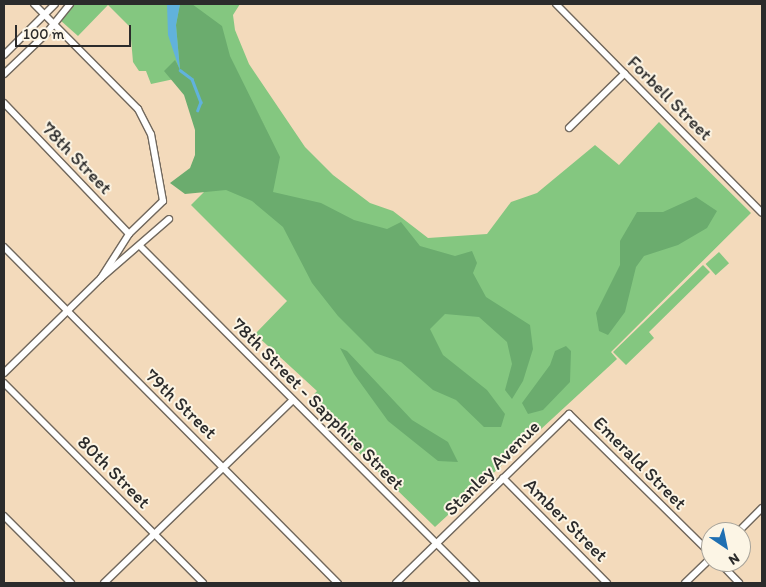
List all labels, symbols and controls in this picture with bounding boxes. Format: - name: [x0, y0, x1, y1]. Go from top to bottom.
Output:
- scale bar: [18, 15, 134, 47]
- text: 100 m: [23, 25, 64, 43]
- street label: Forbell Street: [623, 51, 717, 145]
- street label: 78th Street: [37, 117, 117, 199]
- street label: 78th Street - Sapphire Street: [227, 313, 409, 495]
- street label: 79th Street: [140, 364, 222, 444]
- street label: Emerald Street: [589, 412, 691, 514]
- street label: Stanley Avenue: [440, 416, 544, 520]
- street label: 80th Street: [73, 431, 155, 513]
- street label: Amber Street: [519, 473, 613, 567]
- north arrow: [701, 522, 751, 572]
- text: N: [725, 549, 743, 569]

